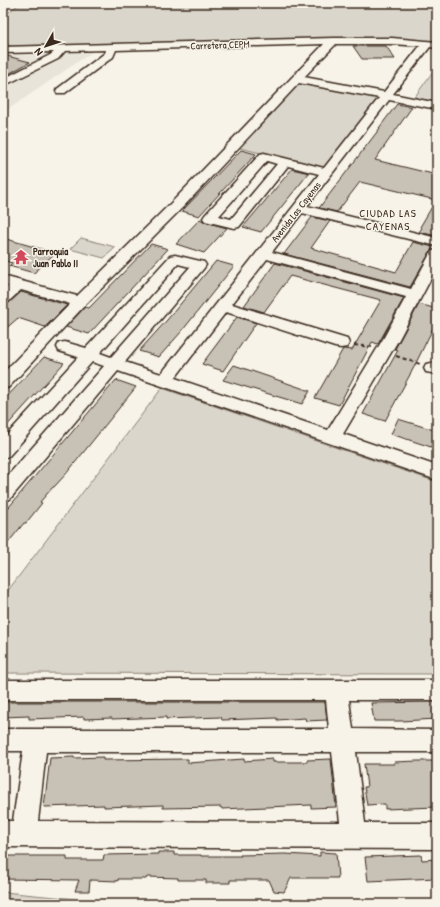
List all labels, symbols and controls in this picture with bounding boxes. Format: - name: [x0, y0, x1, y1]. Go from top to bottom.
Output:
- north arrow: [26, 26, 66, 66]
- street label: Carretera CEPM: [190, 37, 250, 53]
- text: N: [31, 46, 46, 59]
- street label: Avenida Las Cayenas: [268, 179, 324, 245]
- district label: CIUDAD LAS CAYENAS: [359, 206, 417, 233]
- place label: Parroquia Juan Pablo II: [33, 245, 78, 270]
- temple icon: Parroquia Juan Pablo II: [12, 248, 30, 266]

